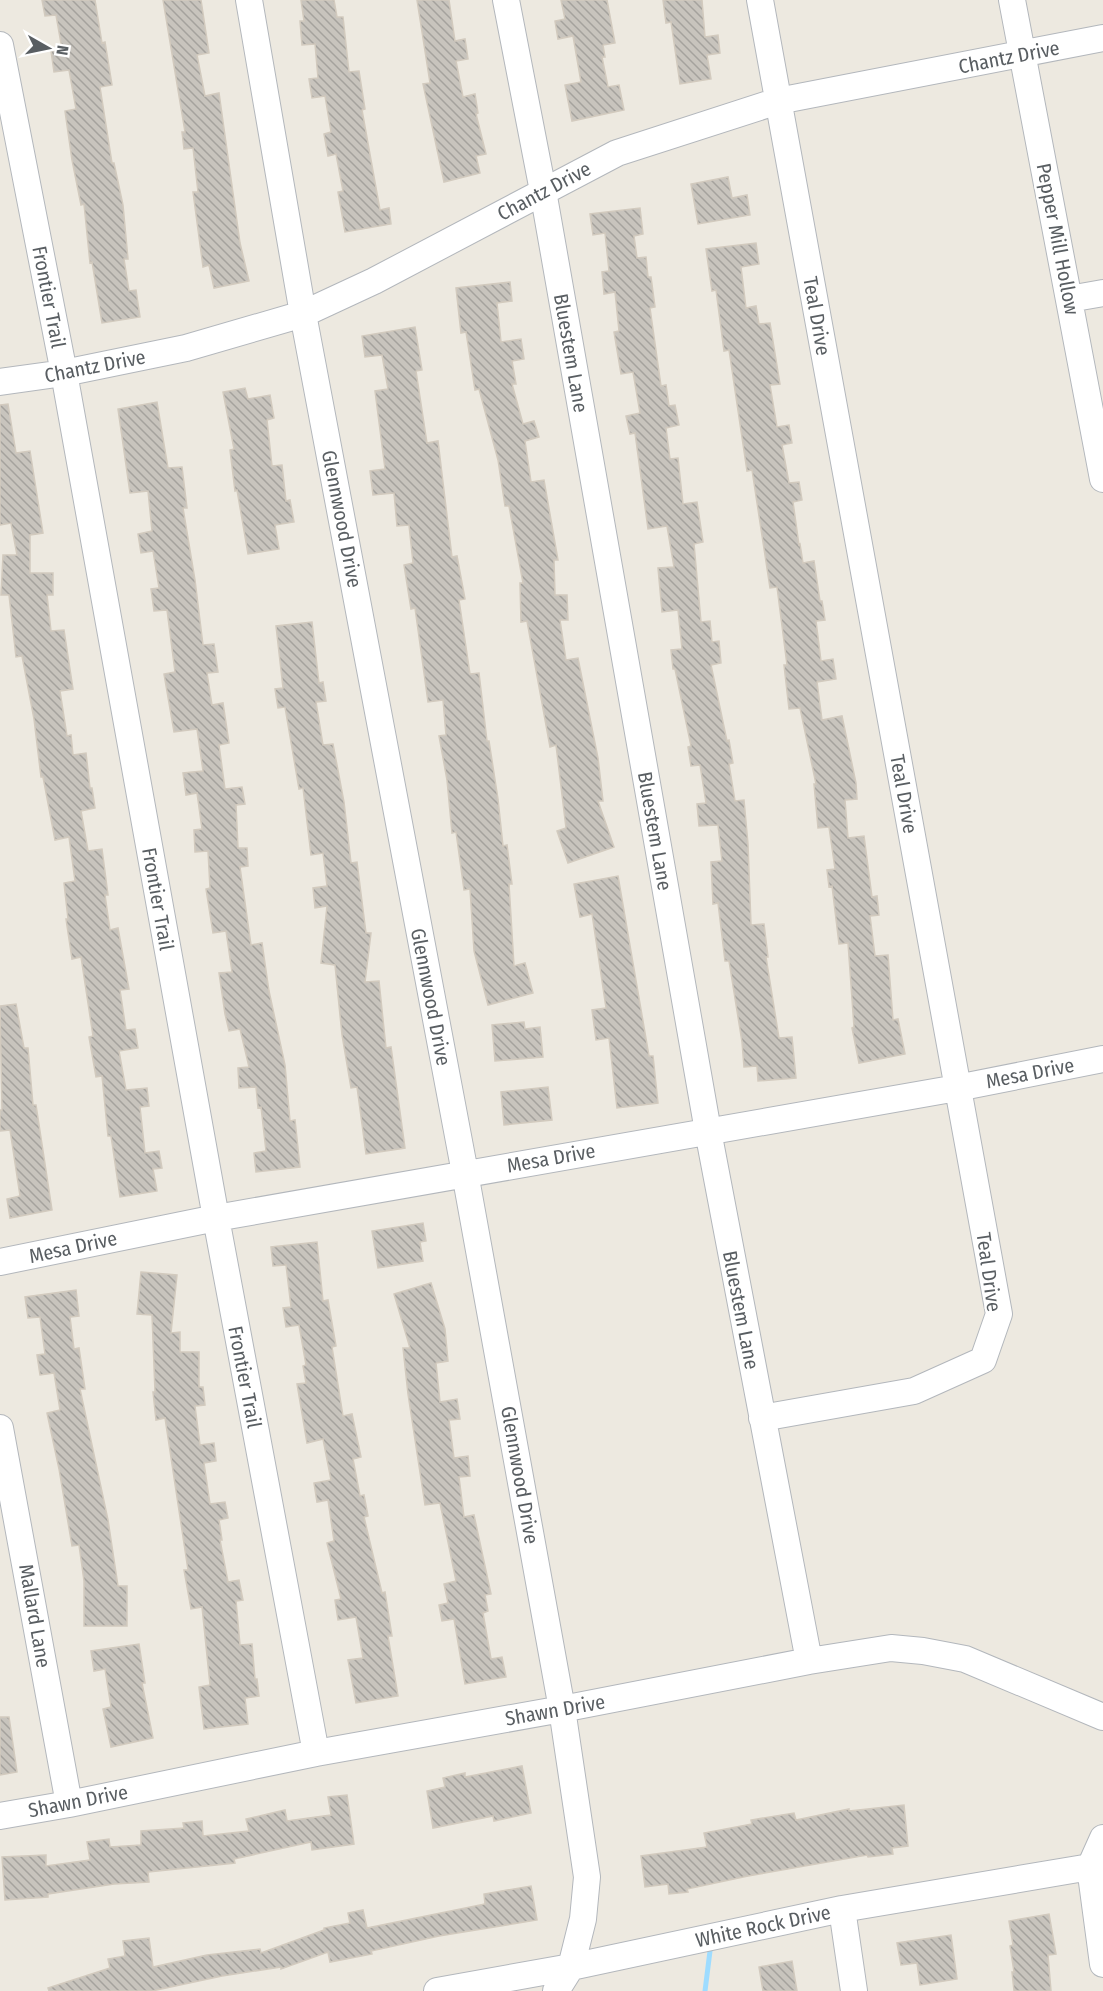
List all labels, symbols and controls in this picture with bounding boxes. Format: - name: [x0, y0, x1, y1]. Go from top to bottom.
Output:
- north arrow: [18, 18, 78, 78]
- street label: Chantz Drive: [956, 35, 1062, 79]
- text: N: [52, 44, 72, 56]
- street label: Chantz Drive: [493, 156, 595, 226]
- street label: Pepper Mill Hollow: [1032, 161, 1084, 317]
- street label: Frontier Trail: [27, 244, 71, 350]
- street label: Teal Drive: [798, 275, 836, 357]
- street label: Bluestem Lane: [549, 292, 593, 414]
- street label: Chantz Drive: [42, 344, 148, 388]
- street label: Glennwood Drive: [317, 448, 367, 590]
- street label: Teal Drive: [885, 753, 923, 835]
- street label: Bluestem Lane: [633, 770, 677, 892]
- street label: Frontier Trail: [137, 846, 179, 952]
- street label: Glennwood Drive: [406, 926, 456, 1068]
- street label: Mesa Drive: [984, 1053, 1076, 1093]
- street label: Mesa Drive: [505, 1138, 597, 1178]
- street label: Mesa Drive: [27, 1226, 119, 1268]
- street label: Teal Drive: [972, 1231, 1006, 1313]
- street label: Bluestem Lane: [718, 1249, 764, 1371]
- street label: Frontier Trail: [223, 1324, 267, 1430]
- street label: Glennwood Drive: [496, 1404, 544, 1546]
- street label: Mallard Lane: [14, 1562, 56, 1670]
- street label: Shawn Drive: [503, 1689, 607, 1731]
- street label: Shawn Drive: [26, 1780, 130, 1822]
- street label: White Rock Drive: [693, 1900, 833, 1952]

